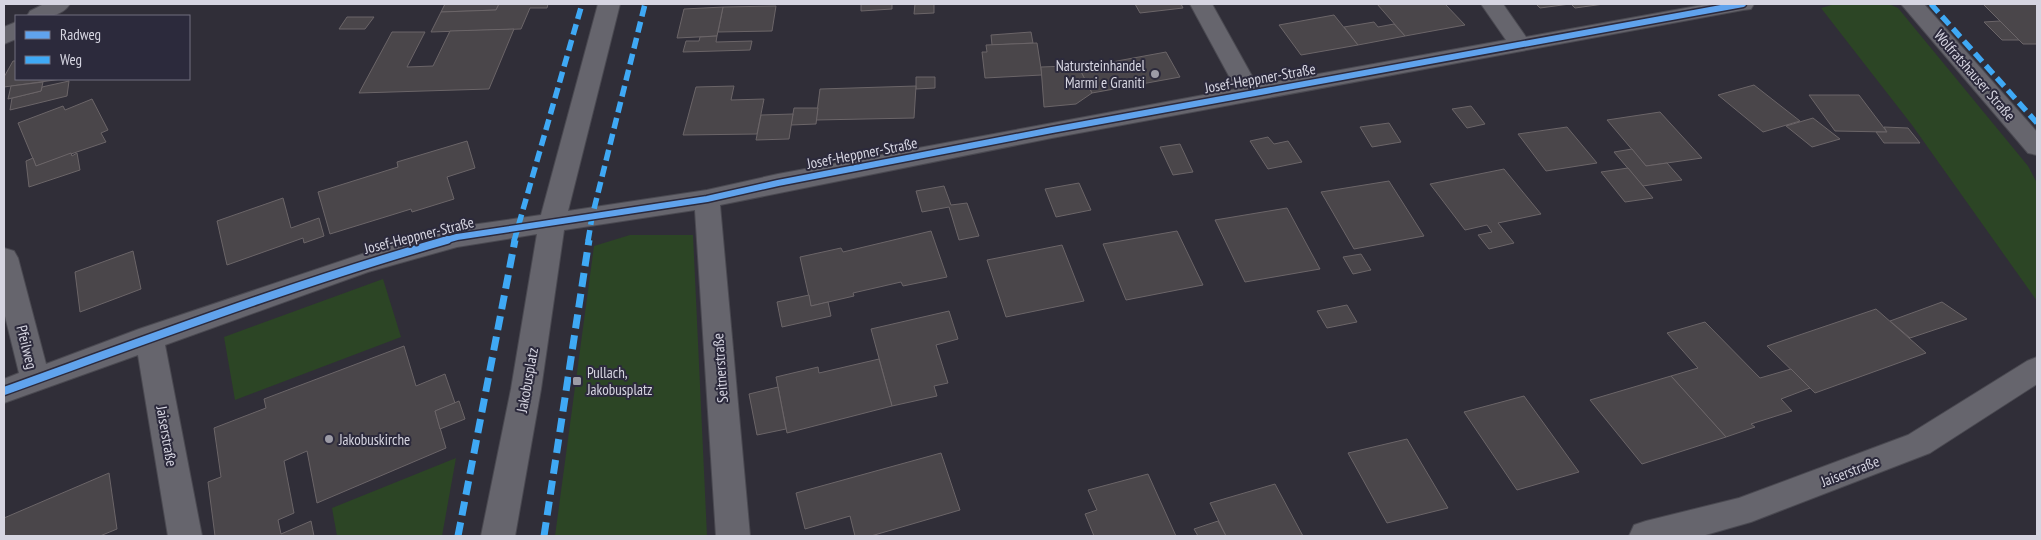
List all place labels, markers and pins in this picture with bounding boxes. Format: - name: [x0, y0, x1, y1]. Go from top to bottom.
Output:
- place label: Natursteinhandel Marmi e Graniti: [1056, 56, 1146, 92]
- marker: Natursteinhandel Marmi e Graniti: [1149, 68, 1161, 80]
- place label: Pullach, Jakobusplatz: [586, 363, 652, 399]
- marker: Pullach, Jakobusplatz: [571, 375, 583, 387]
- place label: Jakobuskirche: [338, 430, 410, 449]
- marker: Jakobuskirche: [323, 433, 335, 445]

